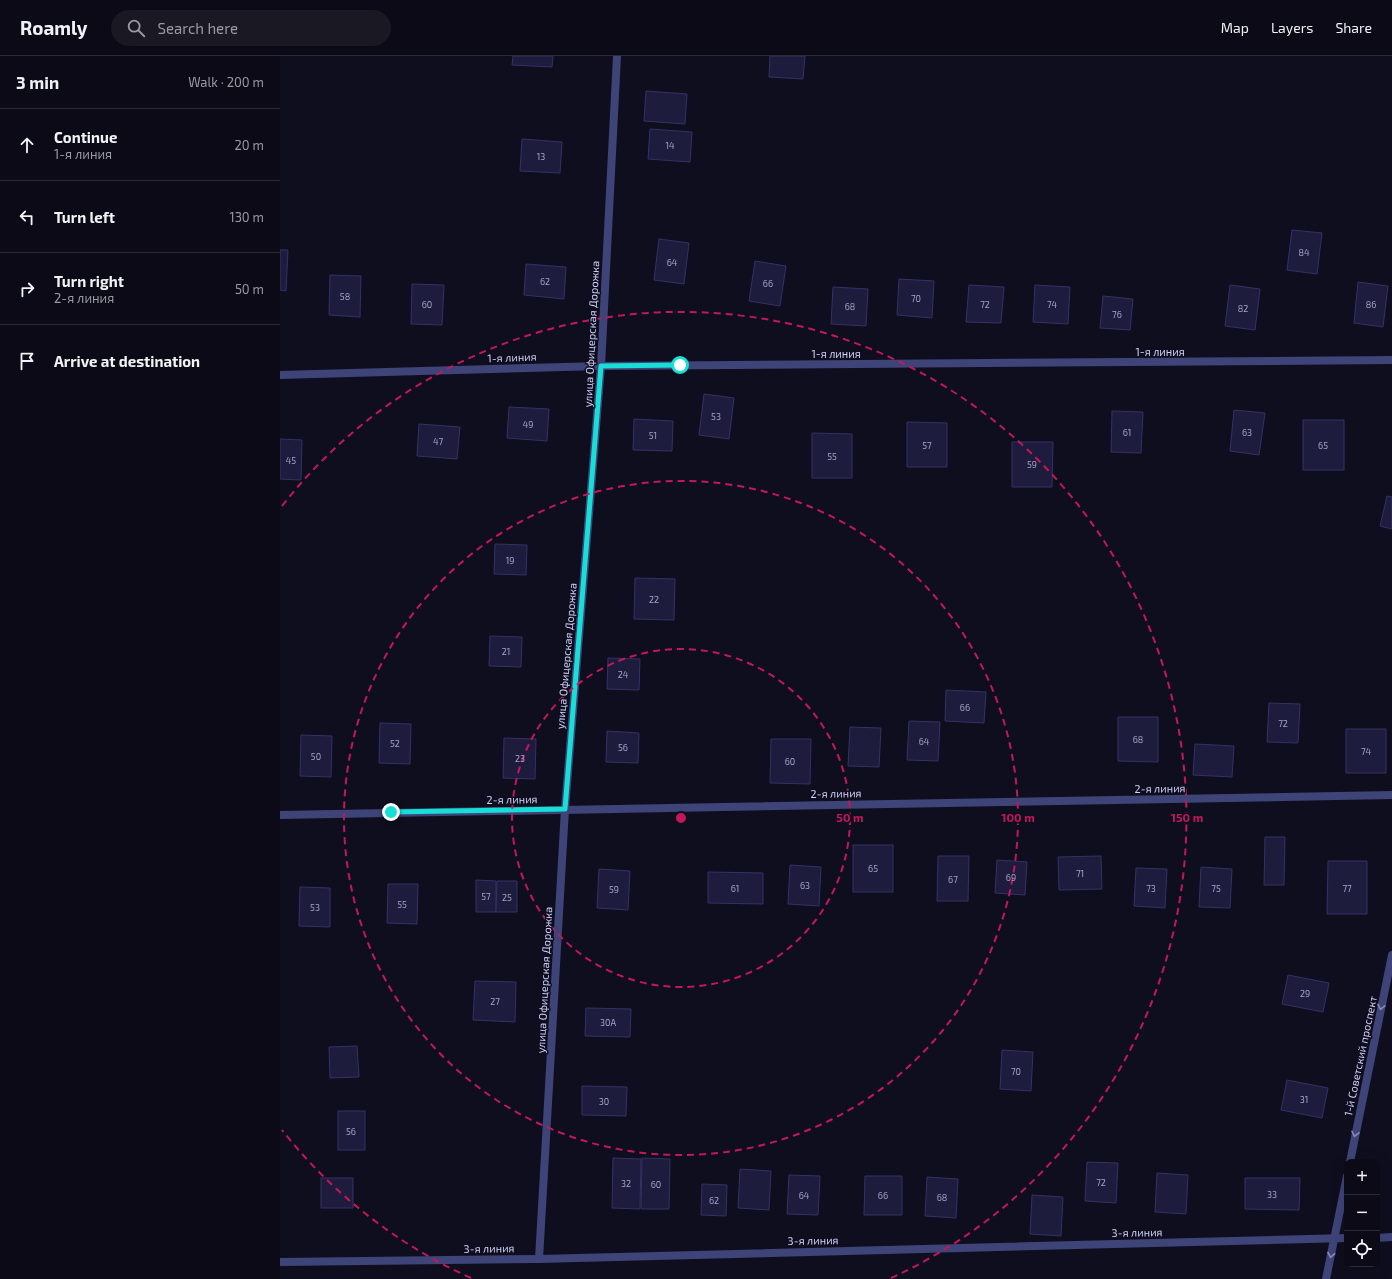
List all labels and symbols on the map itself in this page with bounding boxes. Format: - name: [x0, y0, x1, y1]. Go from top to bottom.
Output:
- house number: 14: [665, 140, 675, 151]
- house number: 13: [537, 151, 545, 162]
- house number: 84: [1299, 247, 1310, 258]
- house number: 64: [667, 257, 678, 268]
- street label: улица Офицерская Дорожка: [581, 260, 602, 408]
- house number: 62: [540, 276, 550, 287]
- house number: 66: [763, 278, 773, 289]
- house number: 58: [340, 291, 350, 302]
- house number: 70: [911, 293, 921, 304]
- house number: 60: [422, 299, 432, 310]
- house number: 72: [980, 299, 990, 310]
- house number: 74: [1047, 299, 1058, 310]
- house number: 86: [1366, 299, 1376, 310]
- house number: 68: [845, 301, 855, 312]
- house number: 82: [1238, 303, 1248, 314]
- house number: 76: [1112, 309, 1122, 320]
- street label: 1-я линия: [1135, 345, 1185, 358]
- street label: 1-я линия: [811, 347, 861, 360]
- street label: 1-я линия: [487, 350, 537, 364]
- route start: [671, 356, 689, 374]
- house number: 53: [711, 411, 721, 422]
- house number: 49: [523, 419, 533, 430]
- house number: 61: [1123, 427, 1131, 438]
- house number: 63: [1242, 427, 1252, 438]
- house number: 51: [649, 430, 657, 441]
- house number: 47: [433, 436, 443, 447]
- house number: 57: [922, 440, 932, 451]
- house number: 65: [1318, 440, 1328, 451]
- house number: 55: [827, 451, 837, 462]
- house number: 45: [286, 455, 296, 466]
- house number: 59: [1027, 459, 1037, 470]
- house number: 19: [506, 555, 514, 566]
- street label: улица Офицерская Дорожка: [553, 582, 580, 730]
- house number: 22: [649, 594, 659, 605]
- house number: 21: [502, 646, 510, 657]
- house number: 24: [618, 669, 629, 680]
- house number: 66: [960, 702, 970, 713]
- house number: 72: [1278, 718, 1288, 729]
- house number: 68: [1133, 734, 1143, 745]
- house number: 64: [919, 736, 930, 747]
- house number: 52: [390, 738, 400, 749]
- house number: 56: [618, 742, 628, 753]
- house number: 74: [1361, 746, 1372, 757]
- house number: 50: [311, 751, 321, 762]
- house number: 23: [515, 753, 525, 764]
- house number: 60: [785, 756, 795, 767]
- street label: 2-я линия: [1134, 781, 1186, 795]
- street label: 2-я линия: [810, 786, 862, 800]
- street label: 2-я линия: [486, 792, 538, 806]
- route end: [382, 803, 400, 821]
- text: 50 m: [836, 810, 864, 824]
- text: 100 m: [1001, 810, 1035, 824]
- text: 150 m: [1171, 810, 1203, 824]
- centre of rings: [674, 811, 688, 825]
- house number: 65: [868, 863, 878, 874]
- house number: 71: [1076, 868, 1084, 879]
- house number: 69: [1006, 872, 1016, 883]
- house number: 67: [948, 874, 958, 885]
- house number: 63: [800, 880, 810, 891]
- house number: 61: [731, 883, 739, 894]
- house number: 73: [1146, 883, 1156, 894]
- house number: 75: [1211, 883, 1221, 894]
- house number: 77: [1342, 883, 1352, 894]
- house number: 59: [609, 884, 619, 895]
- house number: 57: [481, 891, 491, 902]
- house number: 25: [502, 892, 512, 903]
- house number: 55: [397, 899, 407, 910]
- house number: 53: [310, 902, 320, 913]
- street label: улица Офицерская Дорожка: [534, 906, 555, 1054]
- house number: 29: [1300, 988, 1310, 999]
- street label: 1-й Советский проспект: [1341, 994, 1379, 1117]
- house number: 27: [490, 996, 500, 1007]
- one-way arrow: [1378, 1004, 1386, 1010]
- house number: 30А: [600, 1017, 616, 1028]
- house number: 70: [1011, 1066, 1021, 1077]
- house number: 31: [1300, 1094, 1308, 1105]
- house number: 30: [599, 1096, 609, 1107]
- house number: 56: [346, 1126, 356, 1137]
- one-way arrow: [1352, 1131, 1360, 1137]
- house number: 72: [1096, 1177, 1106, 1188]
- house number: 32: [621, 1178, 631, 1189]
- house number: 60: [651, 1179, 661, 1190]
- house number: 33: [1267, 1189, 1277, 1200]
- house number: 64: [799, 1190, 810, 1201]
- house number: 66: [878, 1190, 888, 1201]
- house number: 68: [937, 1192, 947, 1203]
- house number: 62: [709, 1195, 719, 1206]
- street label: 3-я линия: [1111, 1225, 1163, 1239]
- street label: 3-я линия: [787, 1233, 839, 1247]
- street label: 3-я линия: [463, 1241, 515, 1255]
- one-way arrow: [1327, 1252, 1336, 1258]

